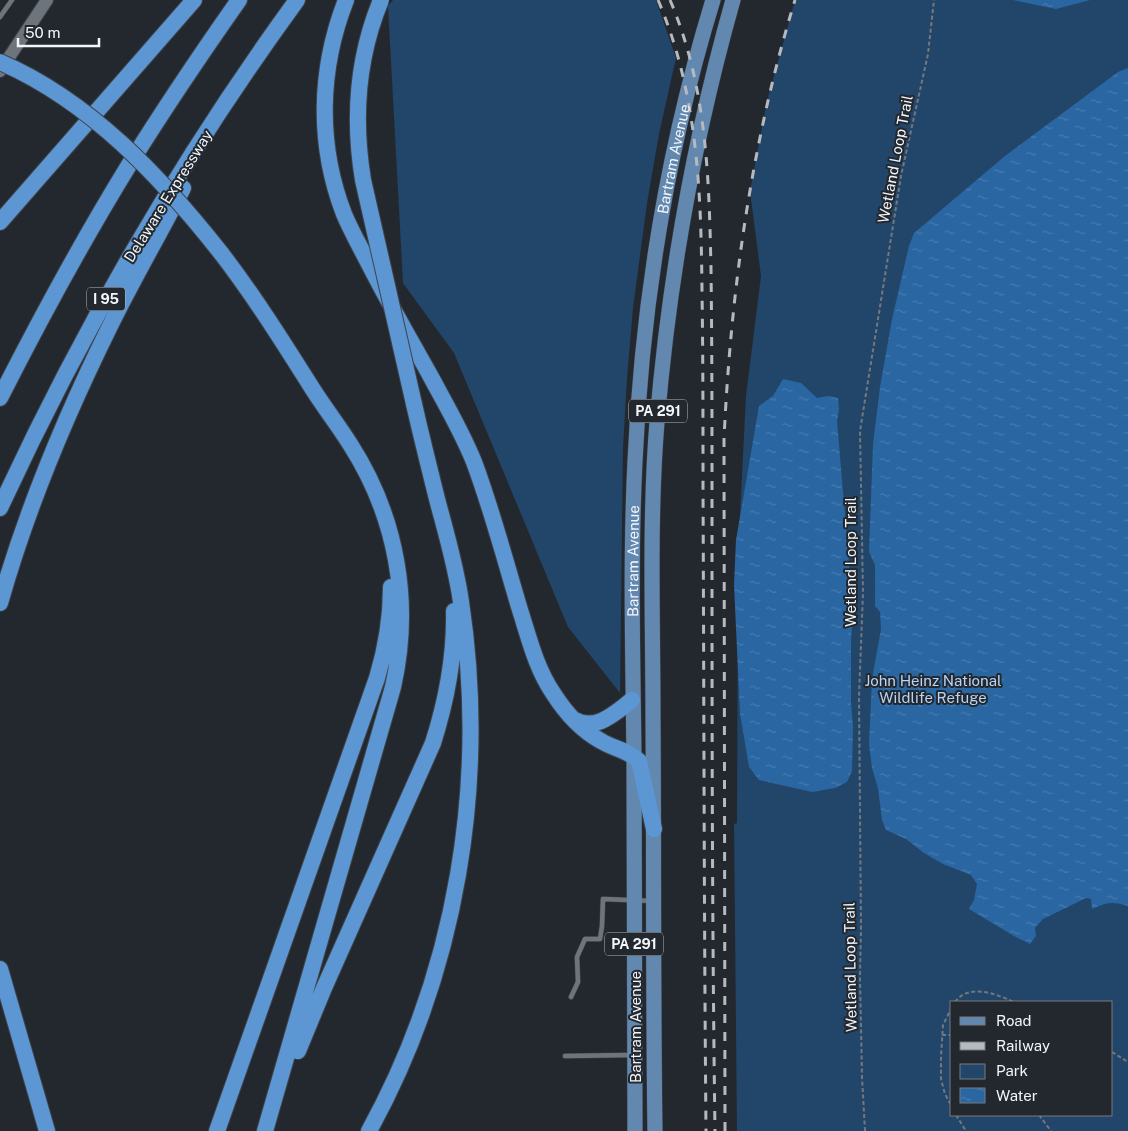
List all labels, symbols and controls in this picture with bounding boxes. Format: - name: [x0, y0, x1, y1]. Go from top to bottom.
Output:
- scale bar: [18, 15, 99, 47]
- text: 50 m: [25, 24, 60, 41]
- street label: Wetland Loop Trail: [874, 94, 916, 224]
- street label: Bartram Avenue: [654, 102, 693, 215]
- street label: Delaware Expressway: [120, 127, 216, 265]
- road number: I 95: [87, 288, 125, 310]
- road number: PA 291: [629, 400, 687, 422]
- street label: Wetland Loop Trail: [842, 497, 859, 627]
- street label: Bartram Avenue: [624, 505, 642, 617]
- park label: John Heinz National Wildlife Refuge: [864, 672, 1002, 706]
- street label: Wetland Loop Trail: [840, 902, 860, 1032]
- road number: PA 291: [605, 932, 663, 956]
- street label: Bartram Avenue: [627, 971, 644, 1083]
- legend: [950, 1001, 1113, 1116]
- text: Road: [996, 1012, 1032, 1029]
- text: Railway: [996, 1037, 1050, 1054]
- text: Park: [996, 1062, 1028, 1079]
- text: Water: [996, 1087, 1038, 1104]

